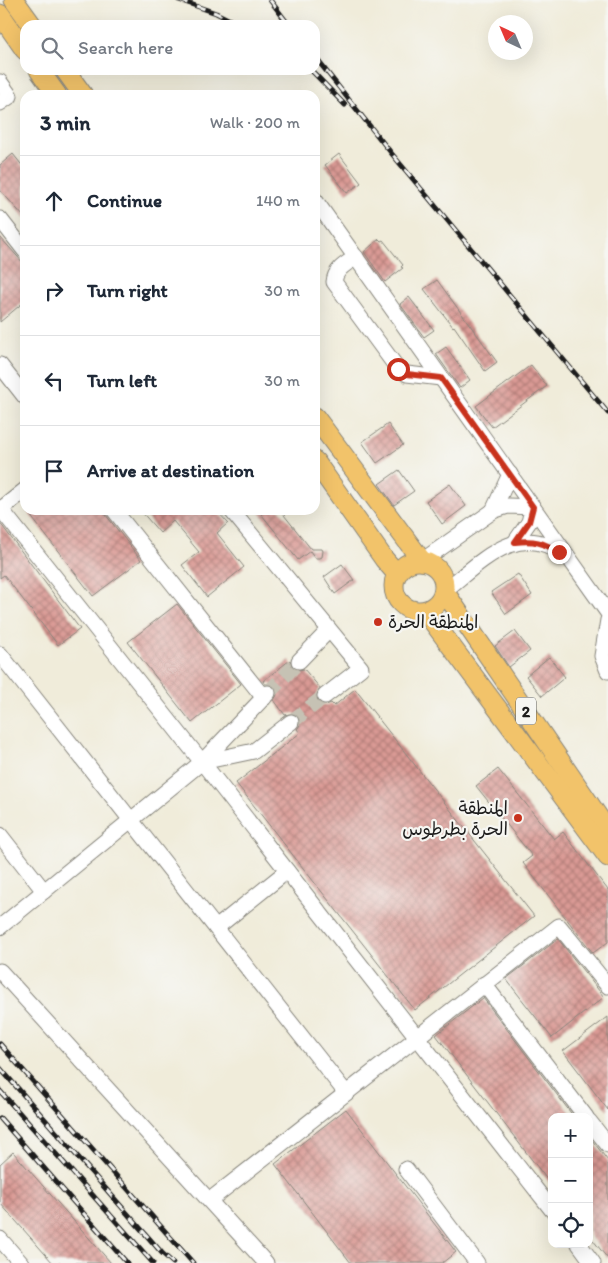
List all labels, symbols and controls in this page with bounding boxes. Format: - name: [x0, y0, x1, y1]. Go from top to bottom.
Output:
- north arrow: [488, 15, 533, 60]
- search box: [20, 20, 320, 75]
- icon: search: [38, 34, 66, 62]
- text: Search here: [78, 36, 173, 59]
- text: 3 min: [40, 110, 90, 135]
- text: Walk · 200 m: [210, 113, 300, 132]
- icon: ahead: [40, 187, 68, 215]
- text: Continue: [87, 189, 162, 212]
- text: 140 m: [256, 191, 300, 210]
- icon: right: [40, 277, 68, 305]
- text: Turn right: [87, 279, 168, 302]
- text: 30 m: [264, 281, 300, 300]
- route start: [387, 358, 410, 381]
- icon: left: [40, 367, 68, 395]
- text: Turn left: [87, 369, 157, 392]
- text: 30 m: [264, 371, 300, 390]
- icon: arrive: [40, 457, 68, 485]
- text: Arrive at destination: [87, 459, 254, 482]
- route end: [548, 541, 571, 564]
- place label: المنطقة الحرة: [388, 611, 479, 633]
- marker: المنطقة الحرة: [372, 616, 384, 628]
- road number: 2: [516, 698, 536, 724]
- place label: المنطقة الحرة بطرطوس: [402, 797, 508, 840]
- marker: المنطقة الحرة بطرطوس: [512, 812, 524, 824]
- map controls: [548, 1113, 593, 1248]
- button: +: [548, 1113, 593, 1158]
- button: −: [548, 1158, 593, 1203]
- button: locate: [548, 1203, 593, 1248]

